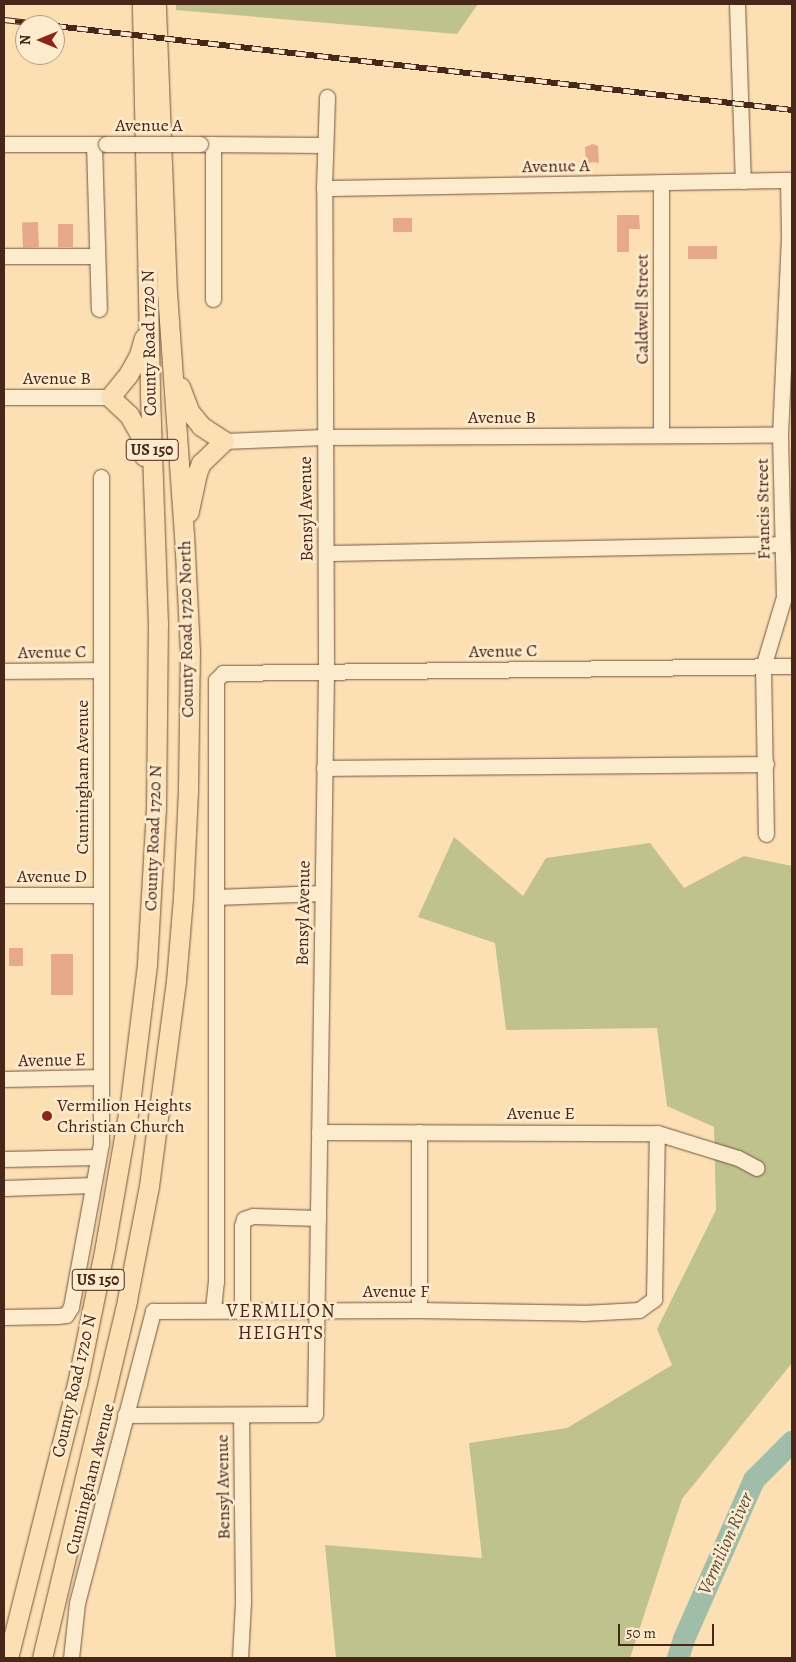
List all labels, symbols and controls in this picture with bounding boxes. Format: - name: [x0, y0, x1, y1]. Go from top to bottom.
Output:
- north arrow: [15, 15, 65, 65]
- text: N: [16, 35, 35, 45]
- street label: Avenue A: [115, 114, 183, 136]
- street label: Avenue A: [522, 155, 590, 177]
- street label: Caldwell Street: [631, 254, 653, 364]
- street label: County Road 1720 N: [137, 270, 161, 416]
- street label: Avenue B: [23, 367, 91, 389]
- street label: Avenue B: [468, 406, 536, 428]
- road number: US 150: [124, 436, 180, 464]
- street label: Bensyl Avenue: [294, 456, 318, 562]
- street label: Francis Street: [751, 458, 775, 560]
- street label: County Road 1720 North: [174, 540, 198, 718]
- street label: Avenue C: [469, 640, 537, 662]
- street label: Avenue C: [18, 641, 86, 663]
- street label: Cunningham Avenue: [71, 700, 93, 854]
- street label: County Road 1720 N: [140, 764, 166, 912]
- street label: Bensyl Avenue: [291, 860, 315, 966]
- street label: Avenue D: [17, 865, 87, 887]
- street label: Avenue E: [18, 1049, 86, 1071]
- place label: Vermilion Heights Christian Church: [57, 1095, 192, 1138]
- street label: Avenue E: [507, 1102, 575, 1124]
- marker: Vermilion Heights Christian Church: [41, 1110, 53, 1122]
- road number: US 150: [70, 1266, 126, 1294]
- street label: Avenue F: [363, 1280, 429, 1302]
- district label: VERMILION HEIGHTS: [225, 1301, 337, 1345]
- street label: County Road 1720 N: [47, 1312, 101, 1460]
- street label: Cunningham Avenue: [61, 1401, 119, 1557]
- street label: Bensyl Avenue: [211, 1434, 235, 1540]
- water label: Vermilion River: [693, 1489, 759, 1599]
- scale bar: [621, 1614, 717, 1646]
- text: 50 m: [626, 1623, 656, 1643]

